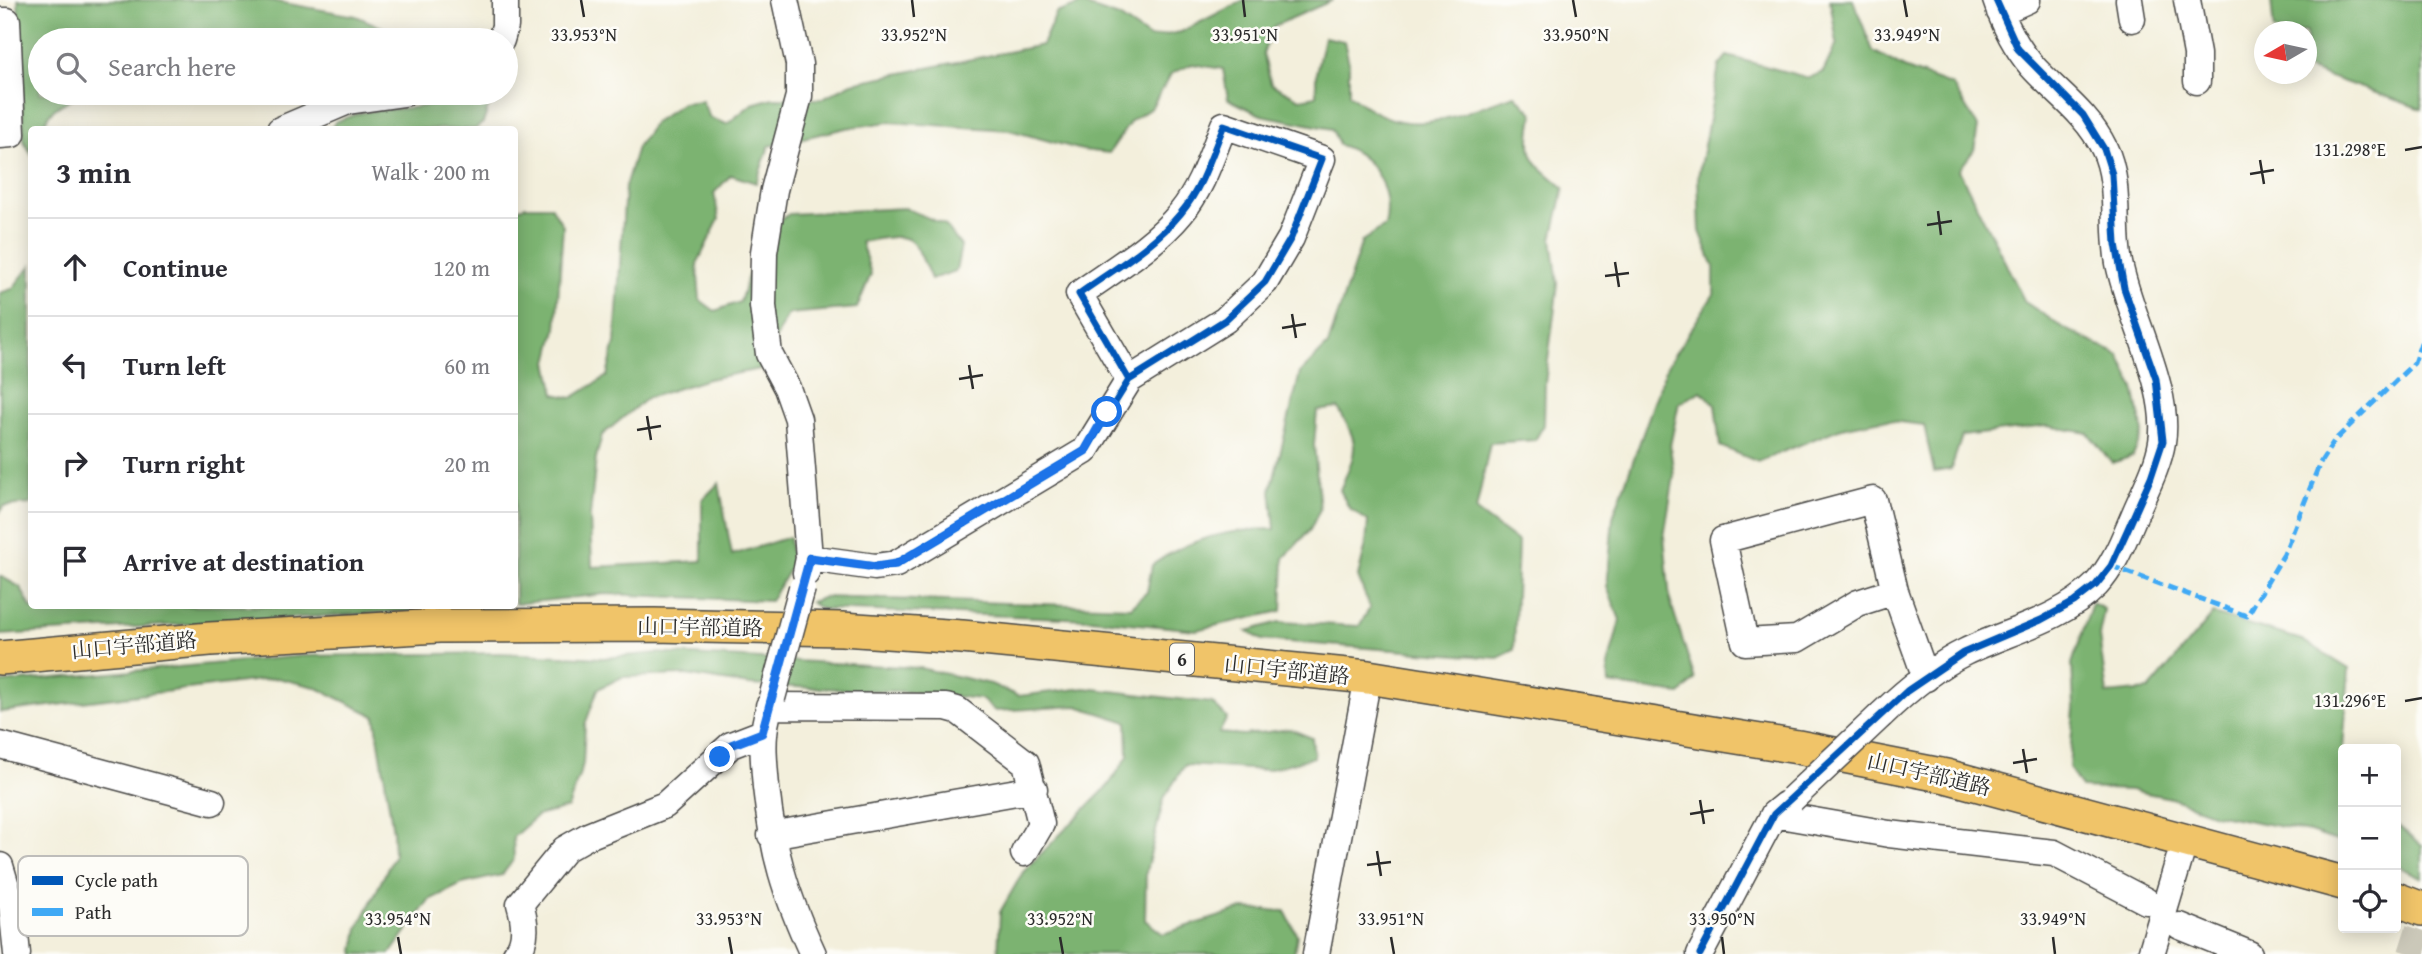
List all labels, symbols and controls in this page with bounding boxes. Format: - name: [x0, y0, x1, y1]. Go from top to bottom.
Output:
- text: 33.953°N: [551, 21, 617, 48]
- text: 33.952°N: [881, 21, 947, 48]
- text: 33.951°N: [1212, 21, 1278, 48]
- text: 33.950°N: [1543, 21, 1609, 48]
- text: 33.949°N: [1874, 21, 1940, 48]
- north arrow: [2254, 21, 2317, 84]
- search box: [28, 28, 518, 105]
- text: Search here: [108, 47, 236, 86]
- icon: search: [52, 48, 90, 86]
- text: 131.298°E: [2314, 136, 2386, 163]
- text: 3 min: [56, 150, 131, 194]
- text: Walk · 200 m: [371, 155, 490, 188]
- icon: ahead: [56, 248, 94, 286]
- text: Continue: [123, 248, 228, 287]
- text: 120 m: [433, 251, 490, 284]
- icon: left: [56, 346, 94, 384]
- text: Turn left: [123, 346, 226, 385]
- text: 60 m: [444, 349, 490, 382]
- route start: [1091, 396, 1122, 427]
- icon: right: [56, 444, 94, 482]
- text: Turn right: [123, 444, 245, 483]
- text: 20 m: [444, 447, 490, 480]
- icon: arrive: [56, 542, 94, 580]
- text: Arrive at destination: [123, 542, 364, 581]
- street label: 山口宇部道路: [637, 610, 763, 644]
- street label: 山口宇部道路: [70, 624, 198, 666]
- road number: 6: [1170, 644, 1194, 674]
- street label: 山口宇部道路: [1223, 648, 1351, 692]
- text: 131.296°E: [2314, 687, 2386, 714]
- route end: [704, 741, 735, 772]
- map controls: [2338, 744, 2401, 933]
- button: +: [2338, 744, 2401, 807]
- street label: 山口宇部道路: [1864, 745, 1994, 803]
- button: −: [2338, 807, 2401, 870]
- legend: [18, 856, 248, 936]
- text: Cycle path: [75, 866, 158, 894]
- button: locate: [2338, 870, 2401, 933]
- text: Path: [75, 898, 112, 926]
- text: 33.954°N: [365, 905, 431, 932]
- text: 33.953°N: [696, 905, 762, 932]
- text: 33.952°N: [1027, 905, 1093, 932]
- text: 33.951°N: [1358, 905, 1424, 932]
- text: 33.950°N: [1689, 905, 1755, 932]
- text: 33.949°N: [2020, 905, 2086, 932]

